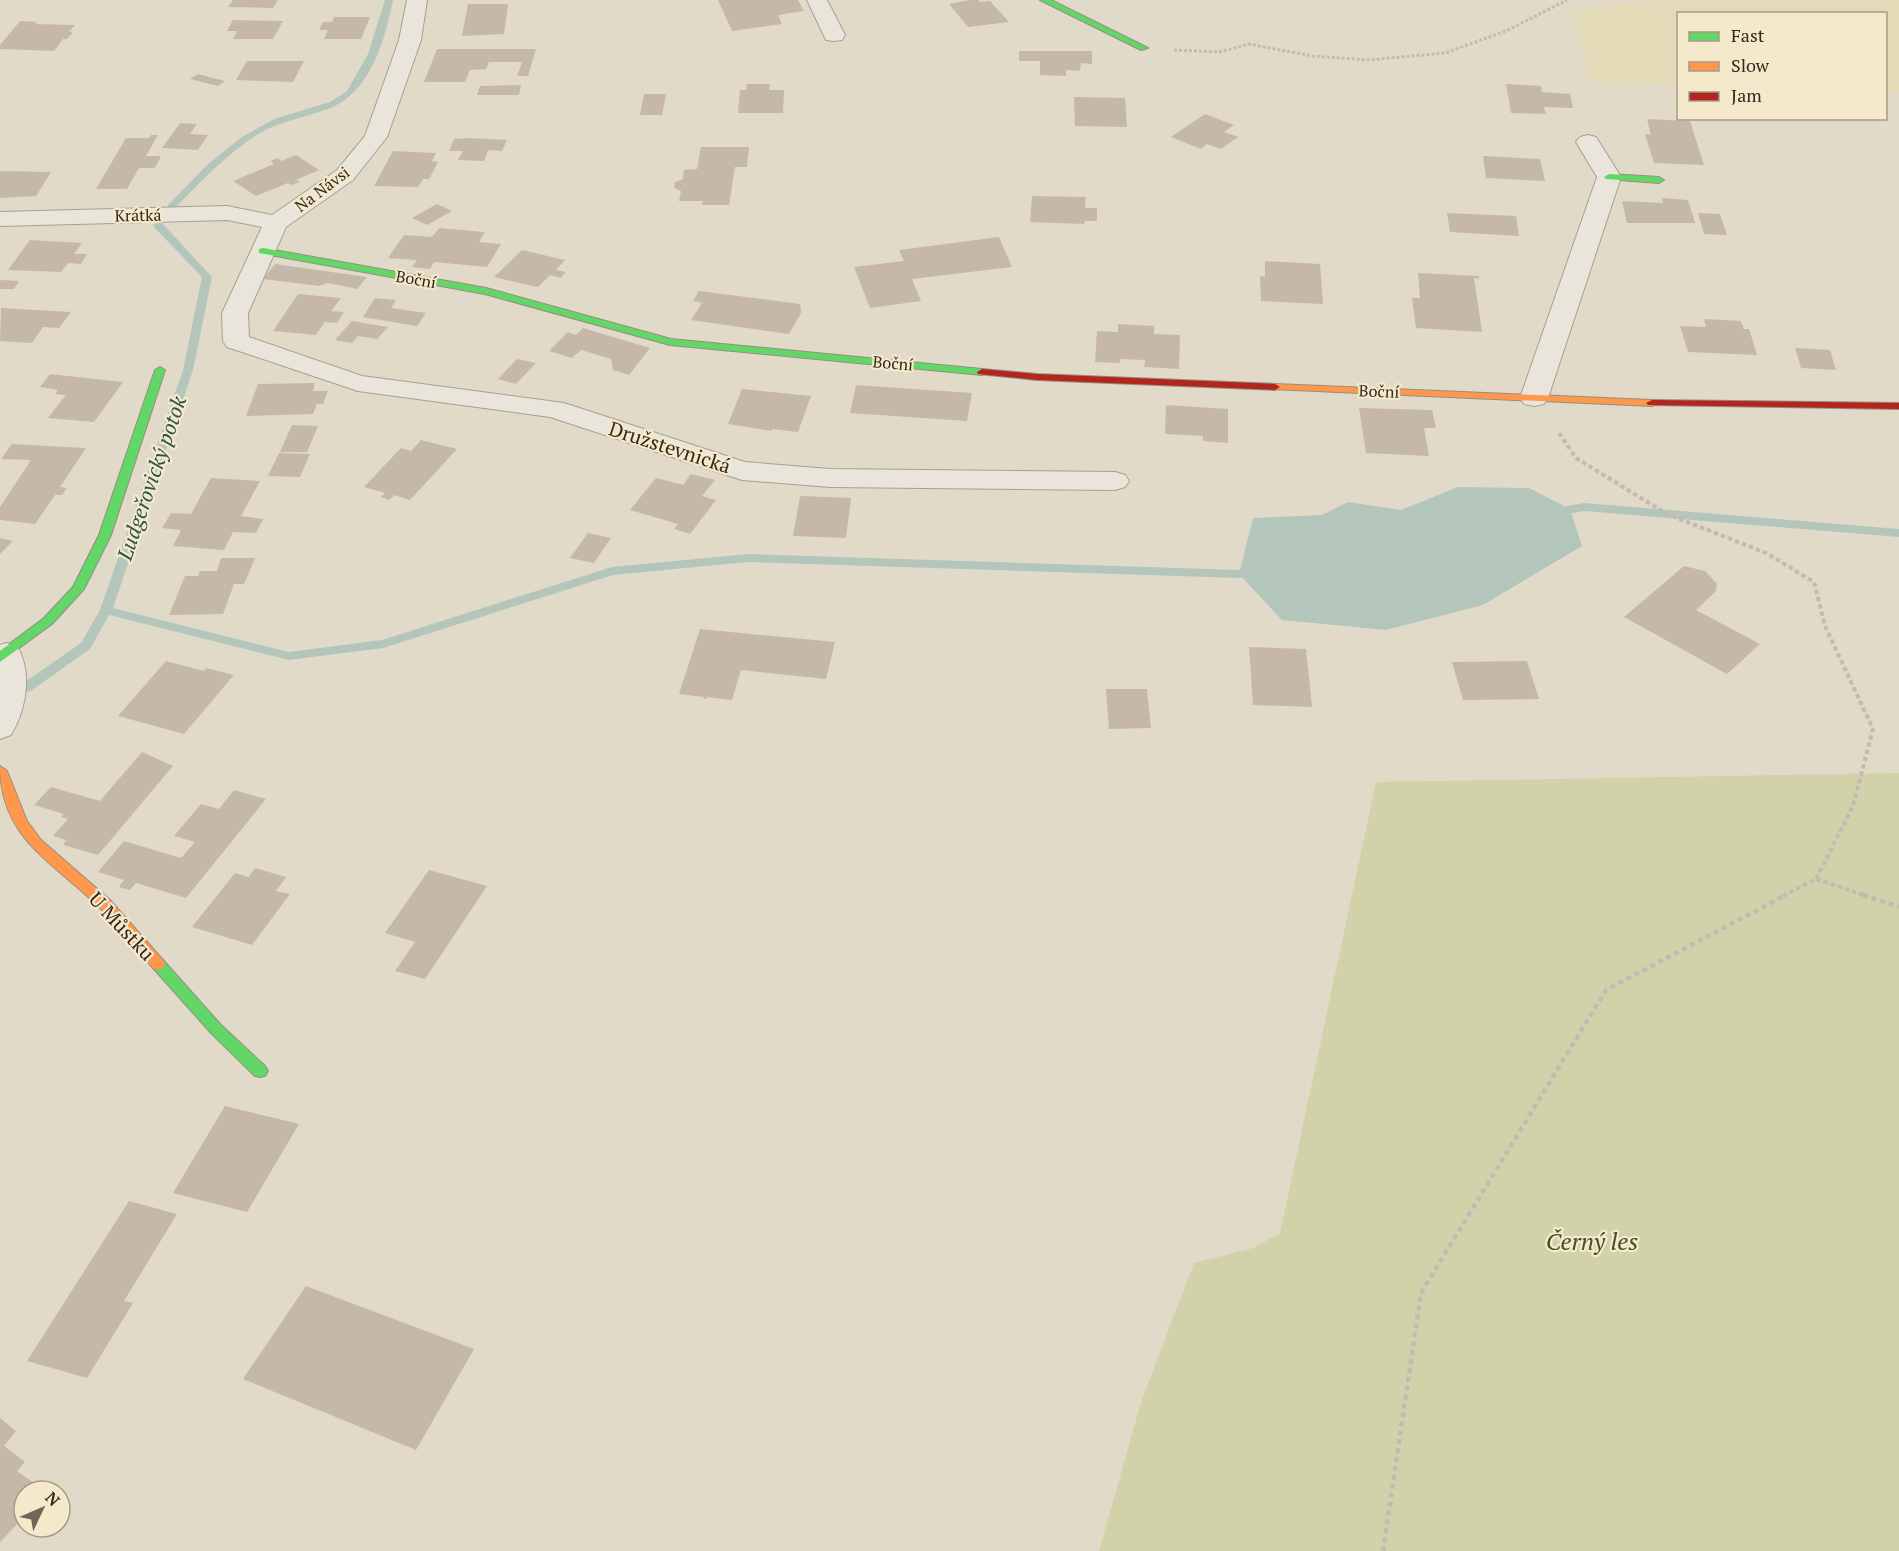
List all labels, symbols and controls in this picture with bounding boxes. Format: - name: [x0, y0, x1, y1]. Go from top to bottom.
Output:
- legend: [1677, 12, 1887, 120]
- text: Fast: [1731, 23, 1765, 47]
- text: Slow: [1731, 53, 1770, 77]
- text: Jam: [1731, 83, 1762, 107]
- street label: Na Návsi: [290, 161, 354, 217]
- street label: Krátká: [114, 204, 162, 226]
- street label: Boční: [394, 265, 438, 293]
- street label: Boční: [872, 350, 914, 376]
- street label: Boční: [1358, 379, 1400, 403]
- water label: Ludgeřovický potok: [110, 392, 192, 565]
- street label: Družstevnická: [606, 415, 734, 479]
- street label: U Můstku: [83, 886, 161, 966]
- park label: Černý les: [1546, 1225, 1638, 1257]
- north arrow: [12, 1479, 72, 1539]
- text: N: [41, 1487, 65, 1511]

